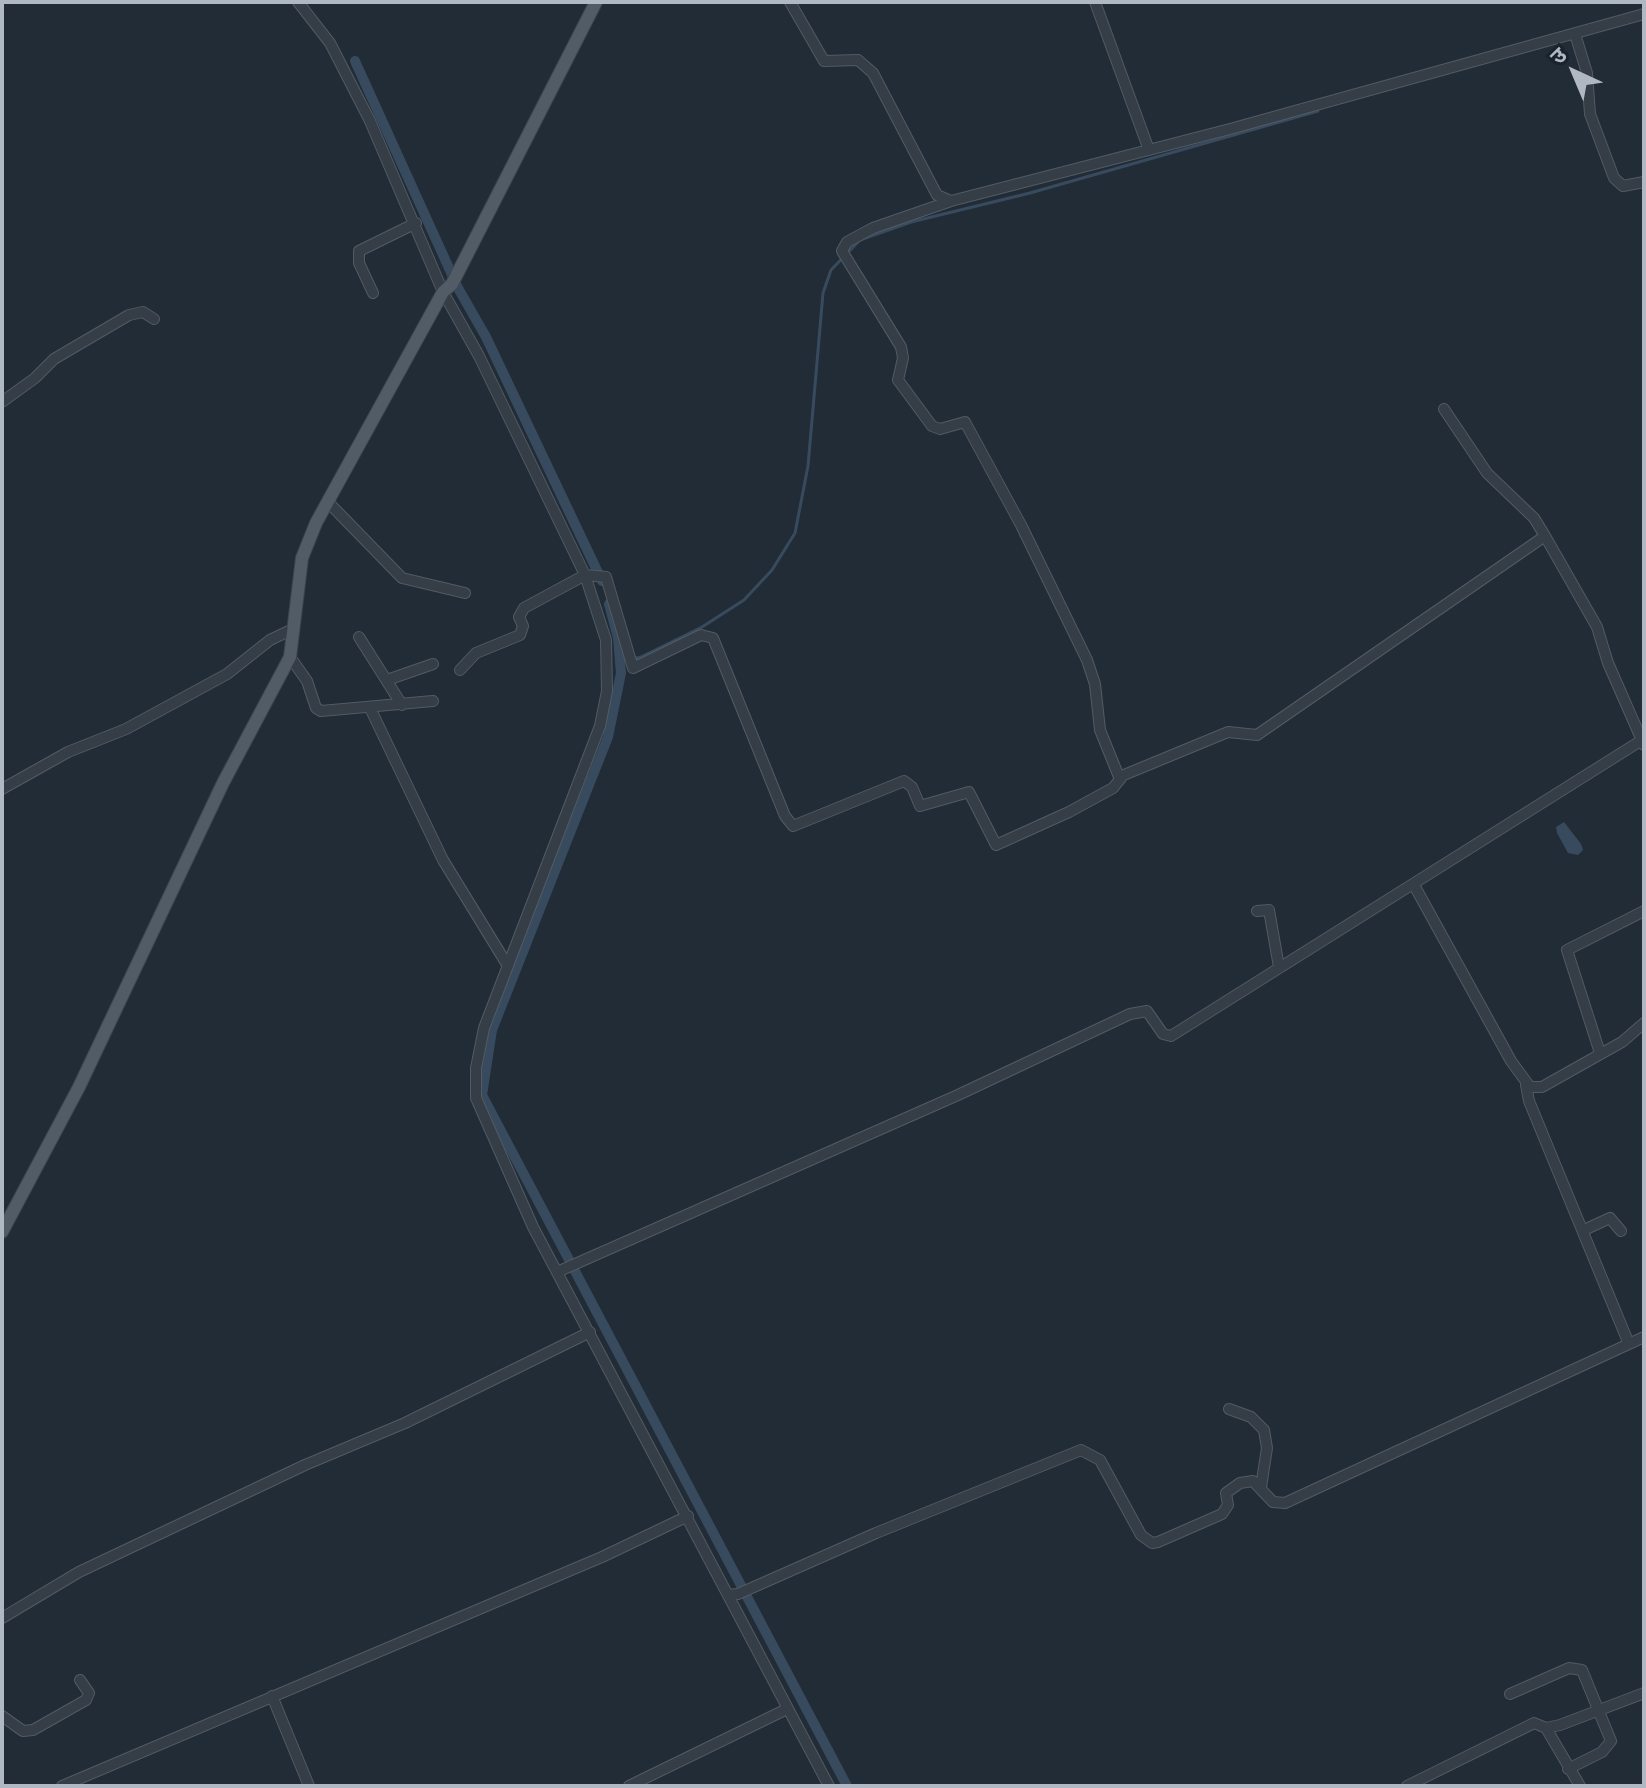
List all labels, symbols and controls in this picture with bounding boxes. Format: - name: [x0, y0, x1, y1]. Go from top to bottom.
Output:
- north arrow: [1534, 32, 1614, 112]
- text: उ: [1542, 39, 1572, 70]

